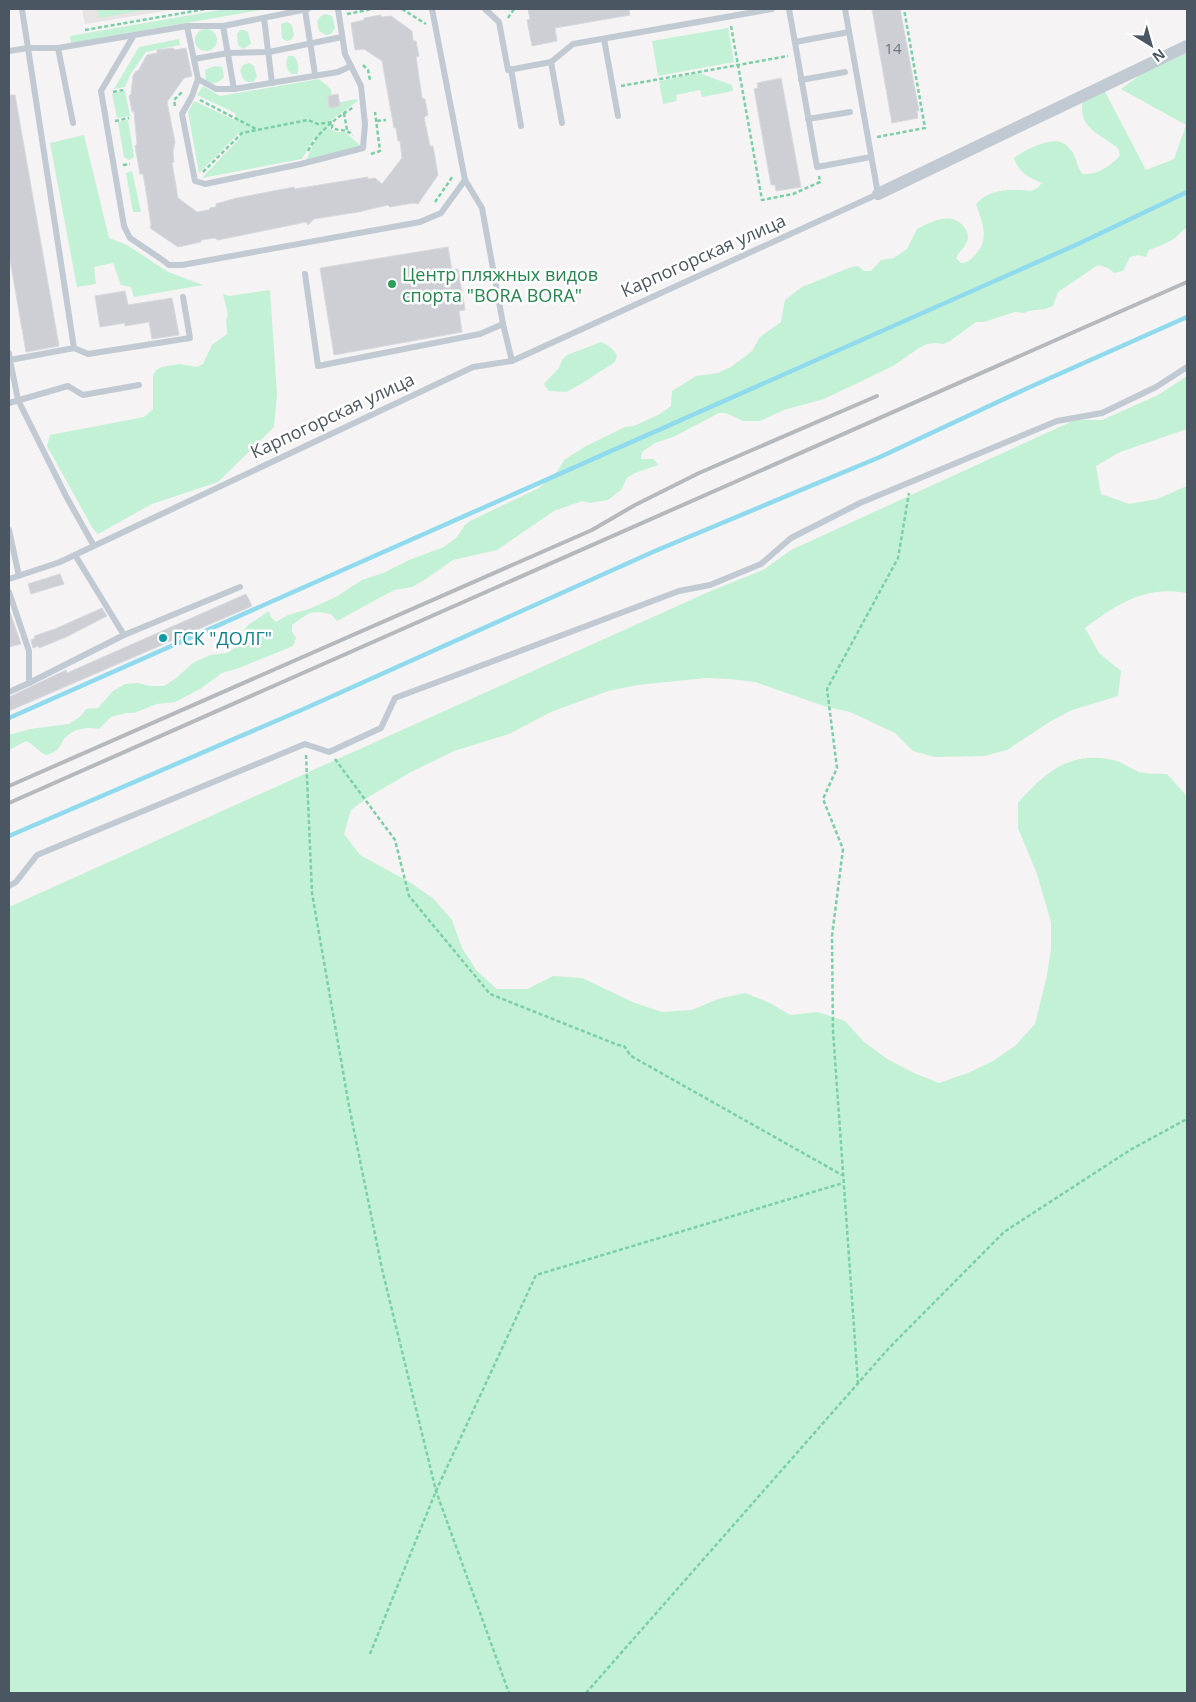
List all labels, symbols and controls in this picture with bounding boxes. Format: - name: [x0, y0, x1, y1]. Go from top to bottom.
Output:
- north arrow: [1126, 20, 1176, 70]
- house number: 14: [884, 38, 902, 58]
- text: N: [1149, 45, 1169, 67]
- street label: Карпогорская улица: [617, 208, 789, 302]
- place label: Центр пляжных видов спорта "BORA BORA": [402, 262, 598, 307]
- marker: Центр пляжных видов спорта "BORA BORA": [386, 278, 398, 290]
- street label: Карпогорская улица: [246, 366, 418, 464]
- place label: ГСК "ДОЛГ": [173, 626, 272, 650]
- marker: ГСК "ДОЛГ": [157, 632, 169, 644]

